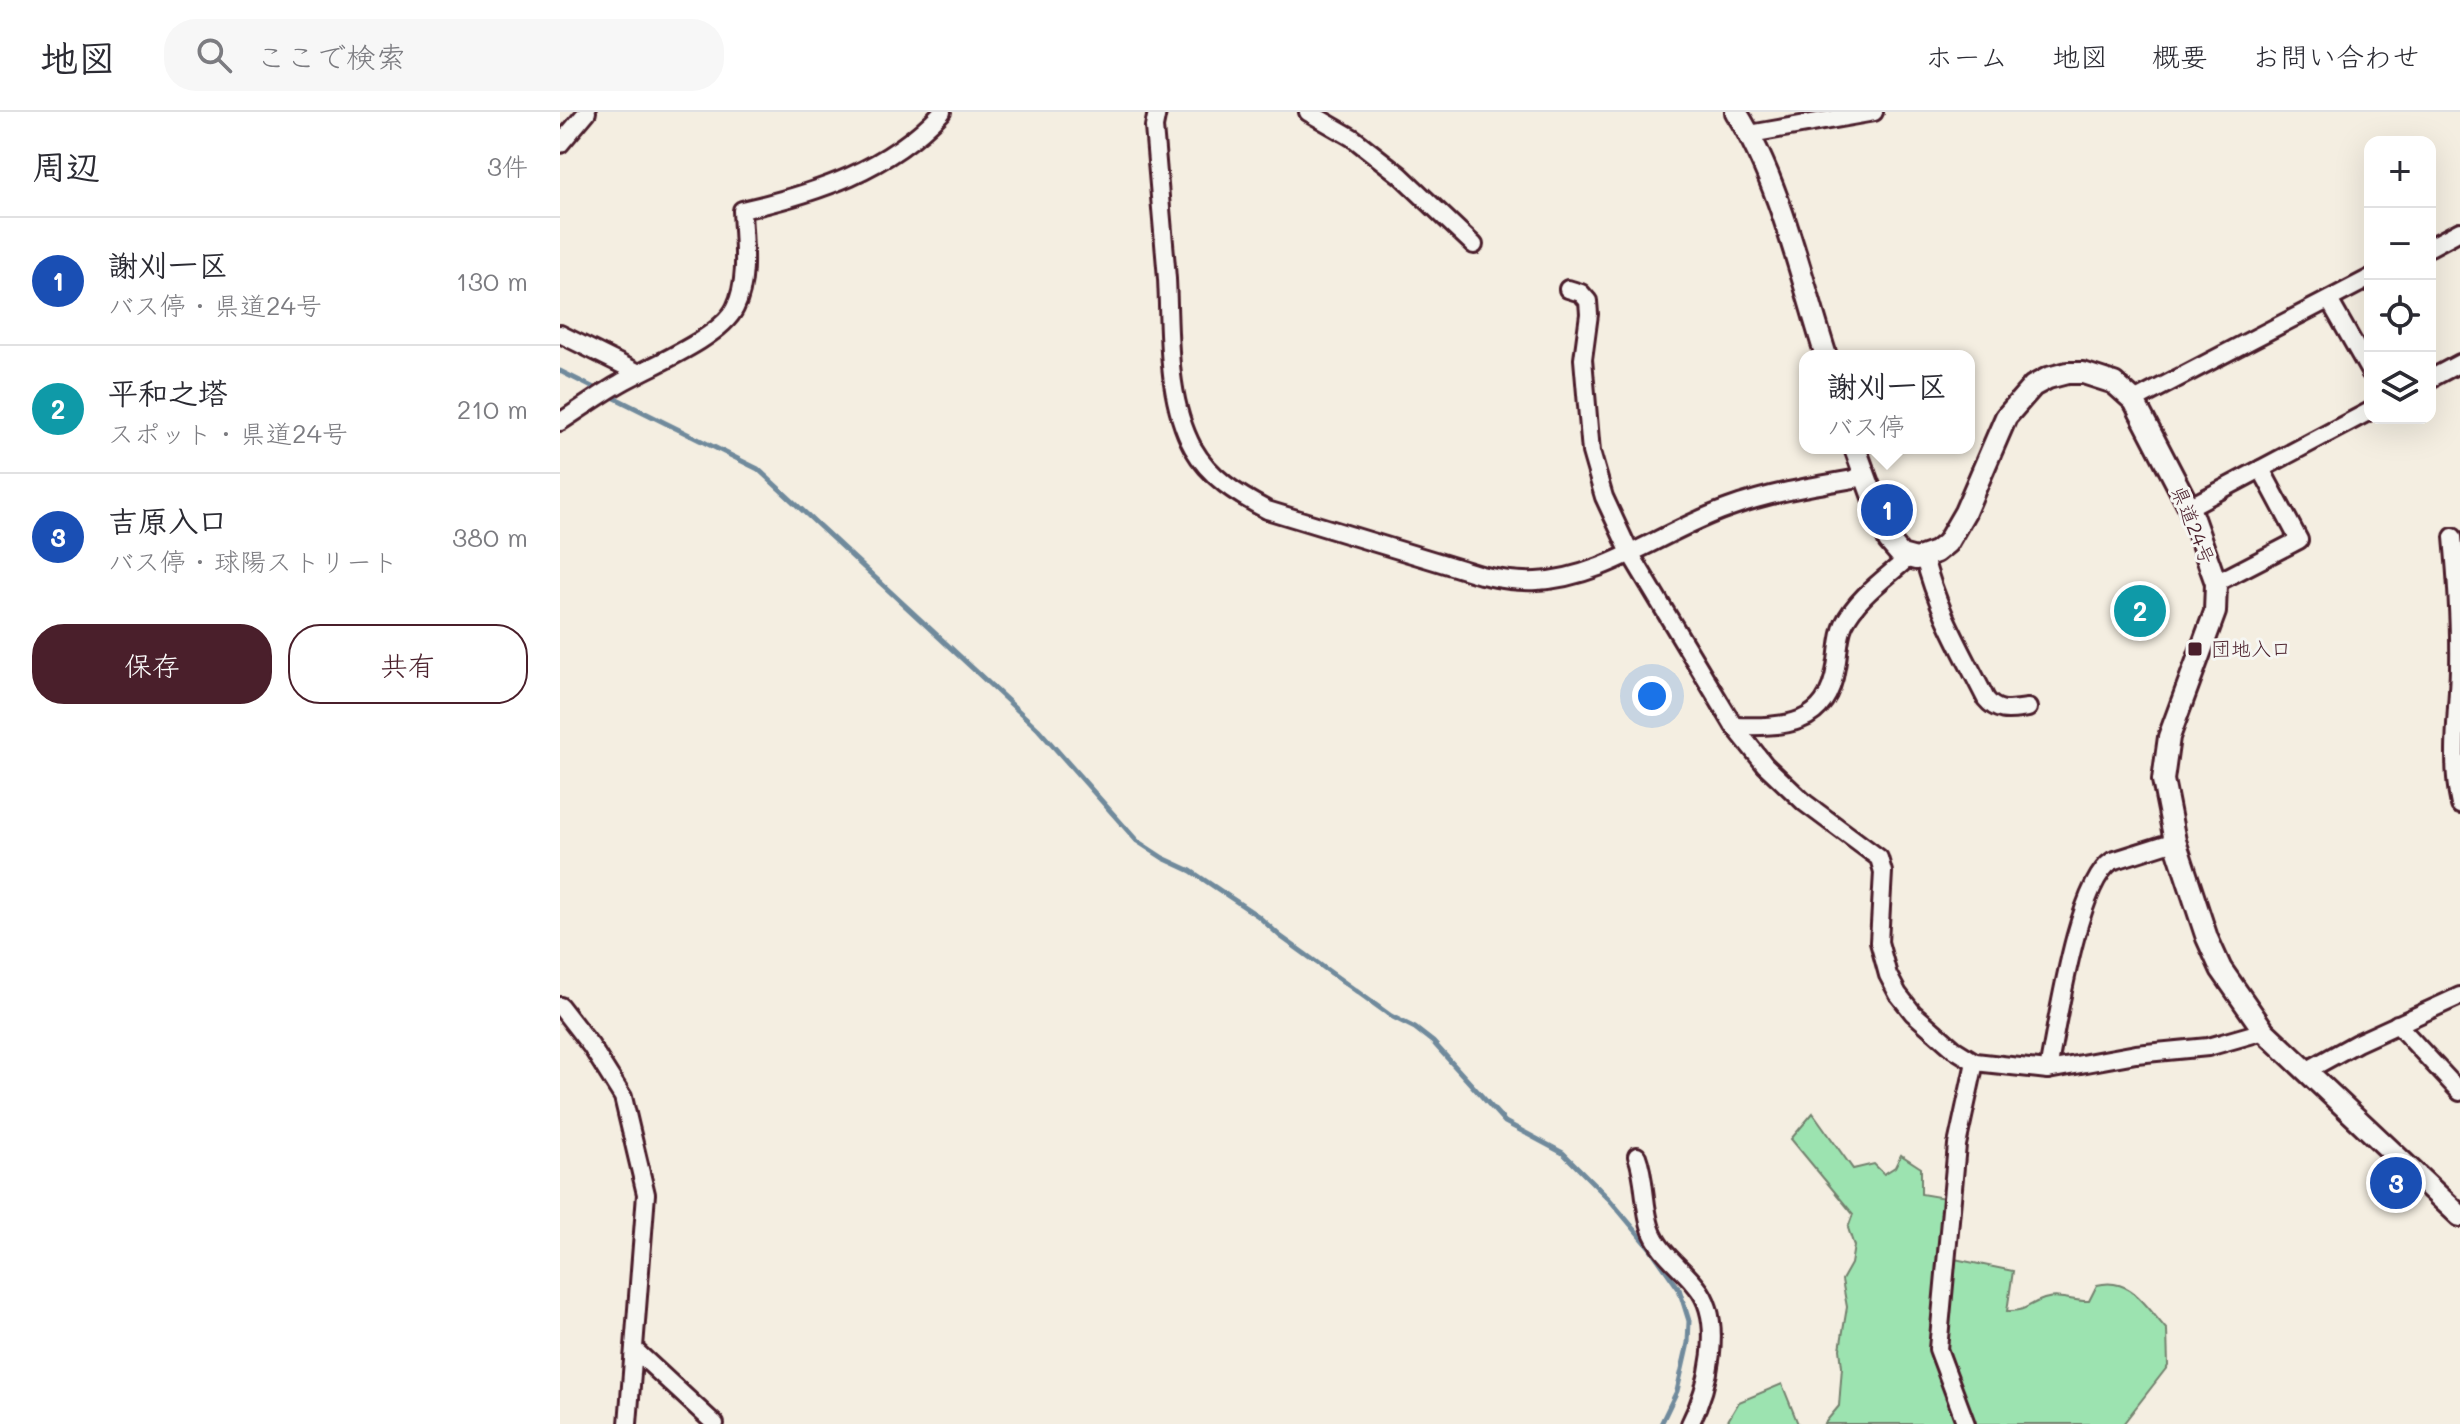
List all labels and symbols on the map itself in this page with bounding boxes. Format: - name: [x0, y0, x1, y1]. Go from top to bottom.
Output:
- pin: 1: [1861, 480, 1913, 540]
- street label: 県道24号: [2166, 481, 2222, 568]
- pin: 2: [2114, 581, 2166, 641]
- place label: 団地入口: [2211, 635, 2291, 661]
- marker: 団地入口: [2186, 640, 2204, 658]
- your location: [1632, 676, 1672, 716]
- pin: 3: [2370, 1153, 2422, 1213]

